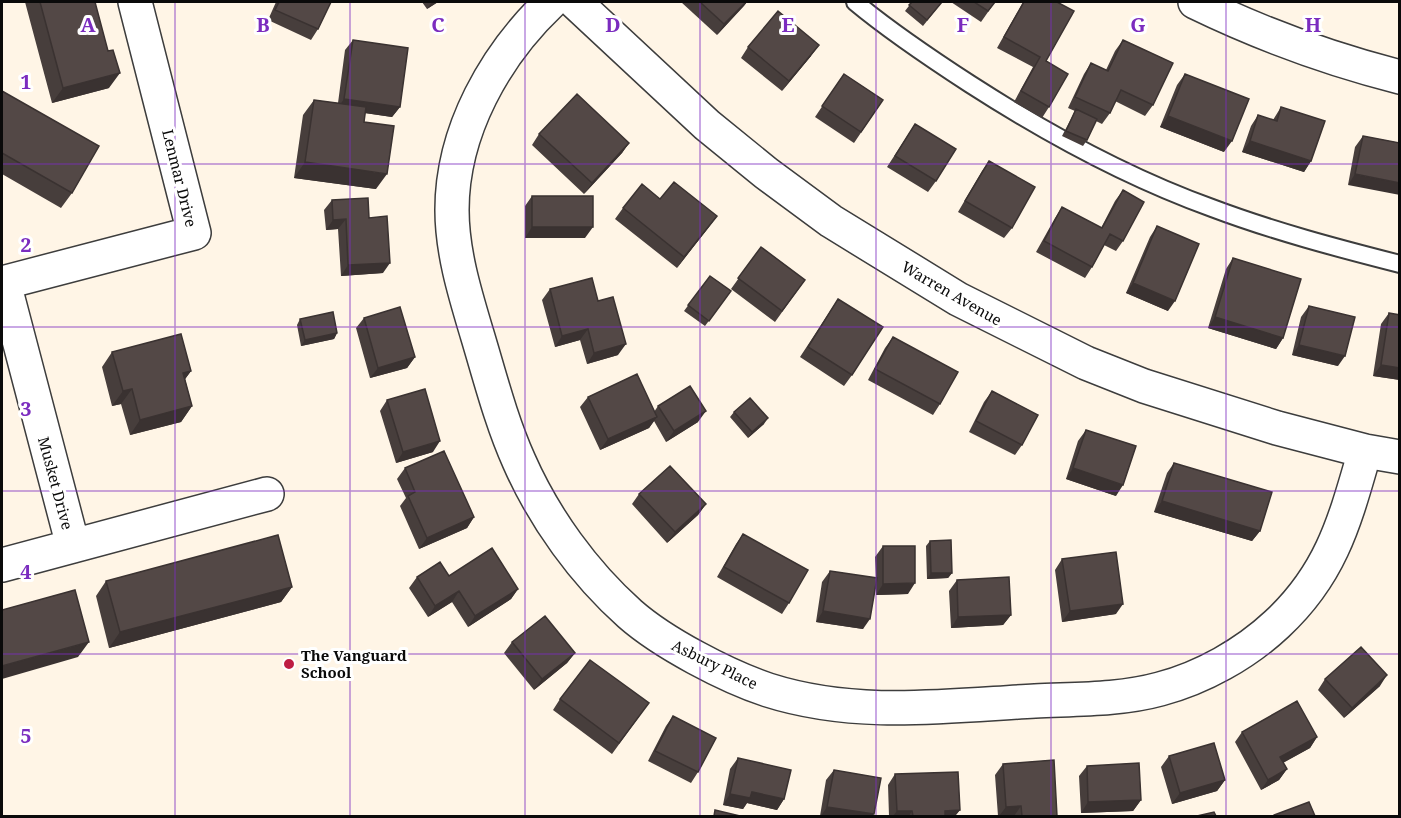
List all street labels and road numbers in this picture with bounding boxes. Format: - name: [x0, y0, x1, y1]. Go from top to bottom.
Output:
- street label: Lenmar Drive: [158, 127, 202, 229]
- street label: Warren Avenue: [898, 256, 1006, 330]
- street label: Musket Drive: [34, 434, 78, 532]
- street label: Asbury Place: [669, 635, 761, 693]

